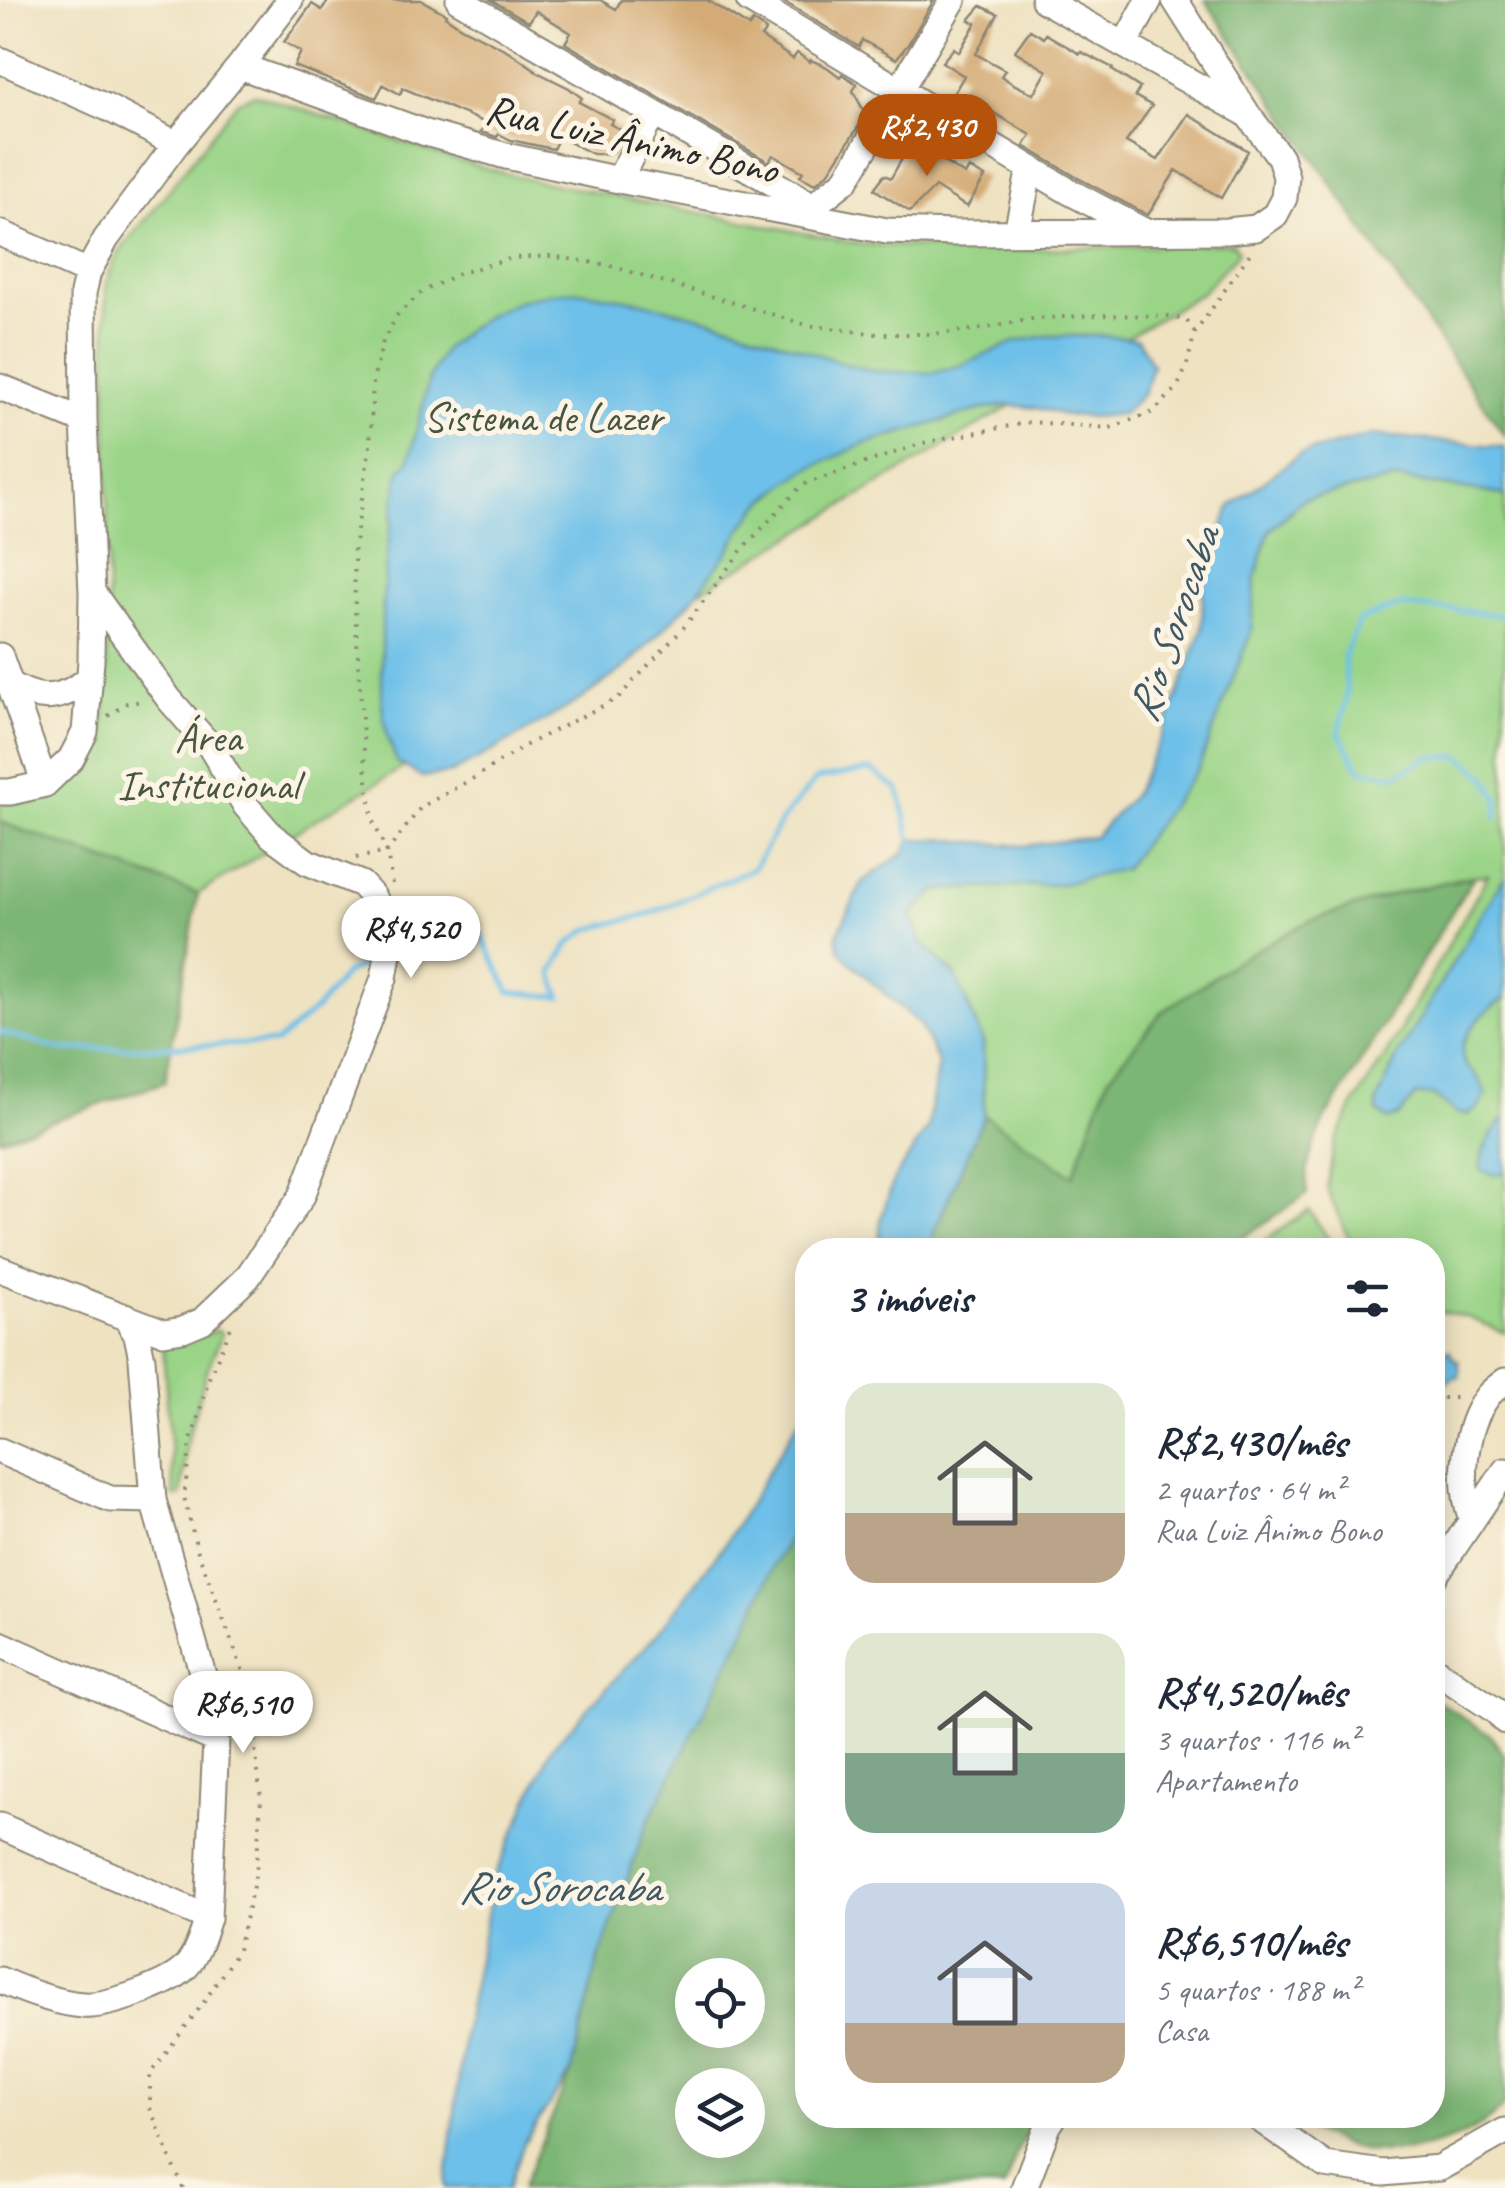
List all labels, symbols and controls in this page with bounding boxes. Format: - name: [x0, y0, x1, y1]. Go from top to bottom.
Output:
- street label: Rua Luiz Ânimo Bono: [481, 83, 785, 197]
- pin: R$2,430: [835, 94, 1019, 179]
- text: R$2,430: [879, 106, 975, 147]
- park label: Sistema de Lazer: [424, 391, 665, 444]
- water label: Rio Sorocaba: [1114, 516, 1235, 729]
- park label: Área Institucional: [117, 711, 305, 812]
- pin: R$4,520: [319, 896, 503, 981]
- text: R$4,520: [363, 908, 459, 949]
- icon: filters: [1340, 1271, 1395, 1326]
- text: 3 imóveis: [845, 1272, 972, 1325]
- text: R$2,430/mês: [1155, 1416, 1347, 1469]
- icon: home: [925, 1423, 1045, 1543]
- text: 2 quartos · 64 m²: [1155, 1469, 1344, 1510]
- text: Rua Luiz Ânimo Bono: [1155, 1510, 1382, 1551]
- text: R$4,520/mês: [1155, 1666, 1346, 1719]
- pin: R$6,510: [151, 1671, 335, 1756]
- icon: home: [925, 1673, 1045, 1793]
- text: R$6,510: [195, 1683, 291, 1724]
- text: 3 quartos · 116 m²: [1155, 1719, 1358, 1760]
- text: Apartamento: [1155, 1760, 1297, 1801]
- water label: Rio Sorocaba: [458, 1859, 664, 1916]
- text: R$6,510/mês: [1155, 1916, 1347, 1969]
- icon: home: [925, 1923, 1045, 2043]
- map controls: [675, 1958, 765, 2158]
- button: locate: [675, 1958, 765, 2048]
- text: 5 quartos · 188 m²: [1155, 1969, 1358, 2010]
- text: Casa: [1155, 2010, 1208, 2051]
- button: layers: [675, 2068, 765, 2158]

